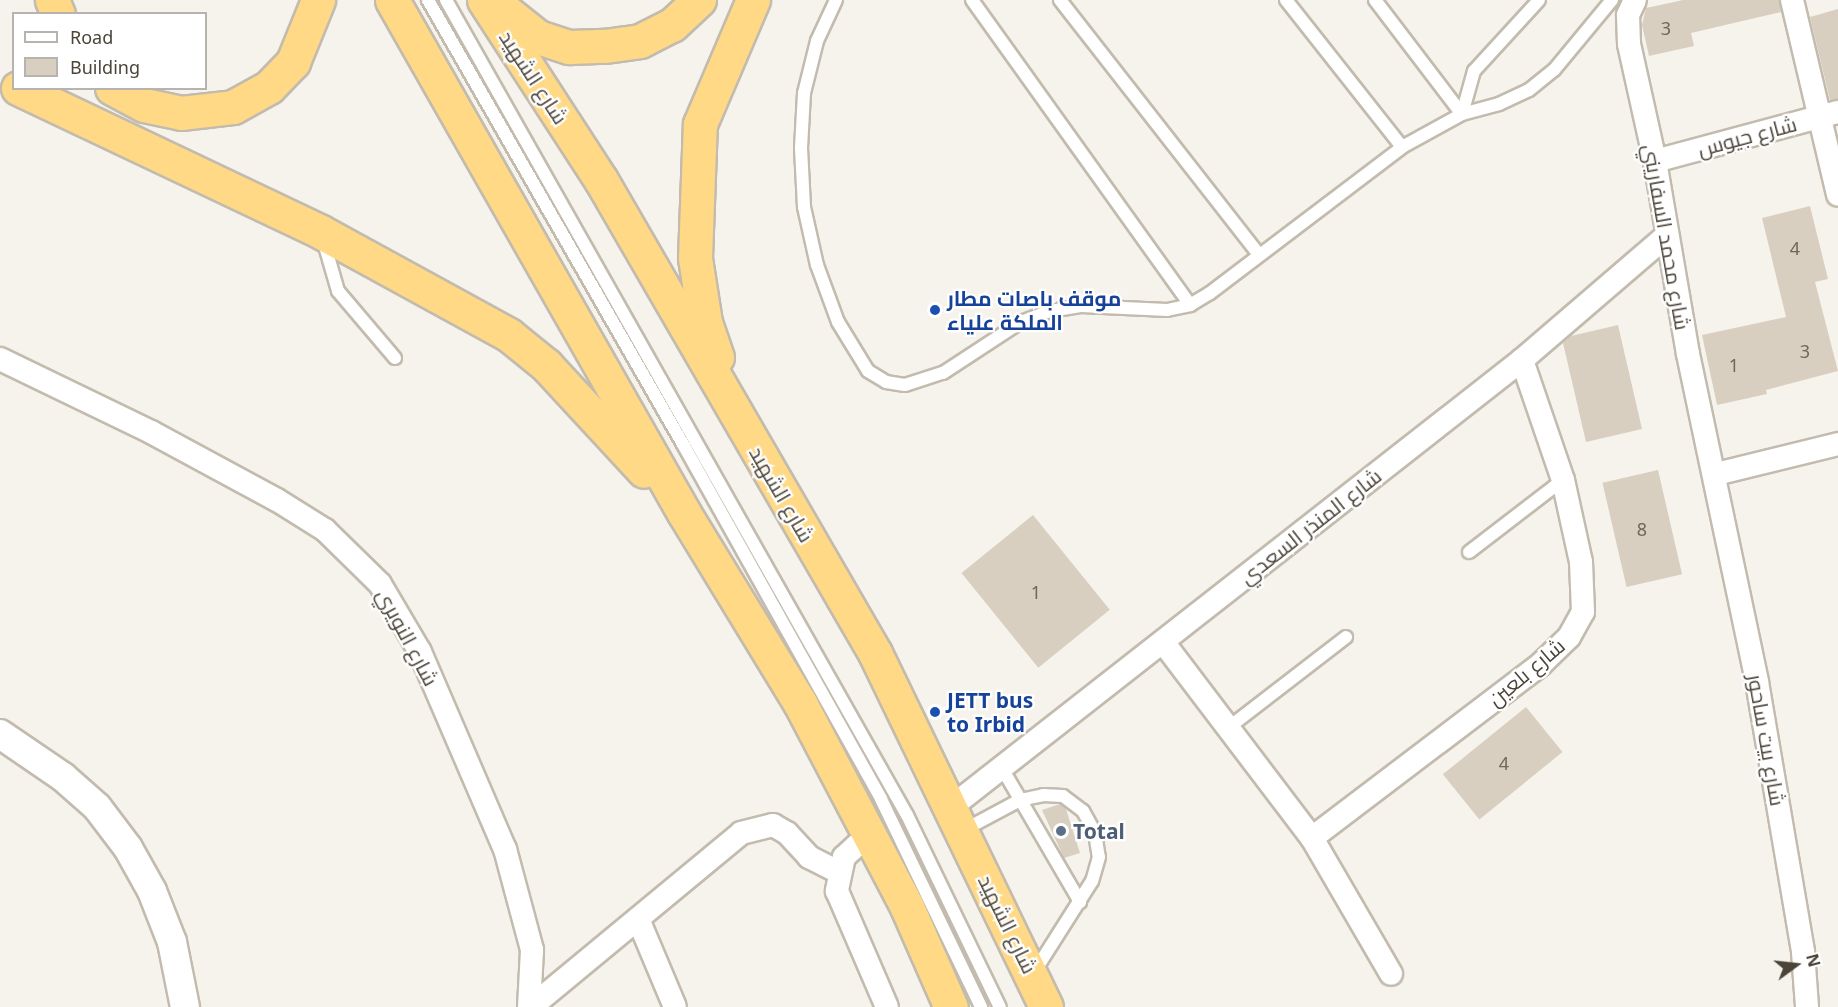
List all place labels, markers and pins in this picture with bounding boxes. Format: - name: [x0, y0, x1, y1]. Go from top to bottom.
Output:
- place label: موقف باصات مطار الملكة علياء: [947, 285, 1121, 335]
- marker: موقف باصات مطار الملكة علياء: [928, 303, 942, 317]
- place label: JETT bus to Irbid: [947, 687, 1033, 737]
- marker: JETT bus to Irbid: [928, 705, 942, 719]
- place label: Total: [1073, 818, 1125, 844]
- marker: Total: [1054, 824, 1068, 838]

